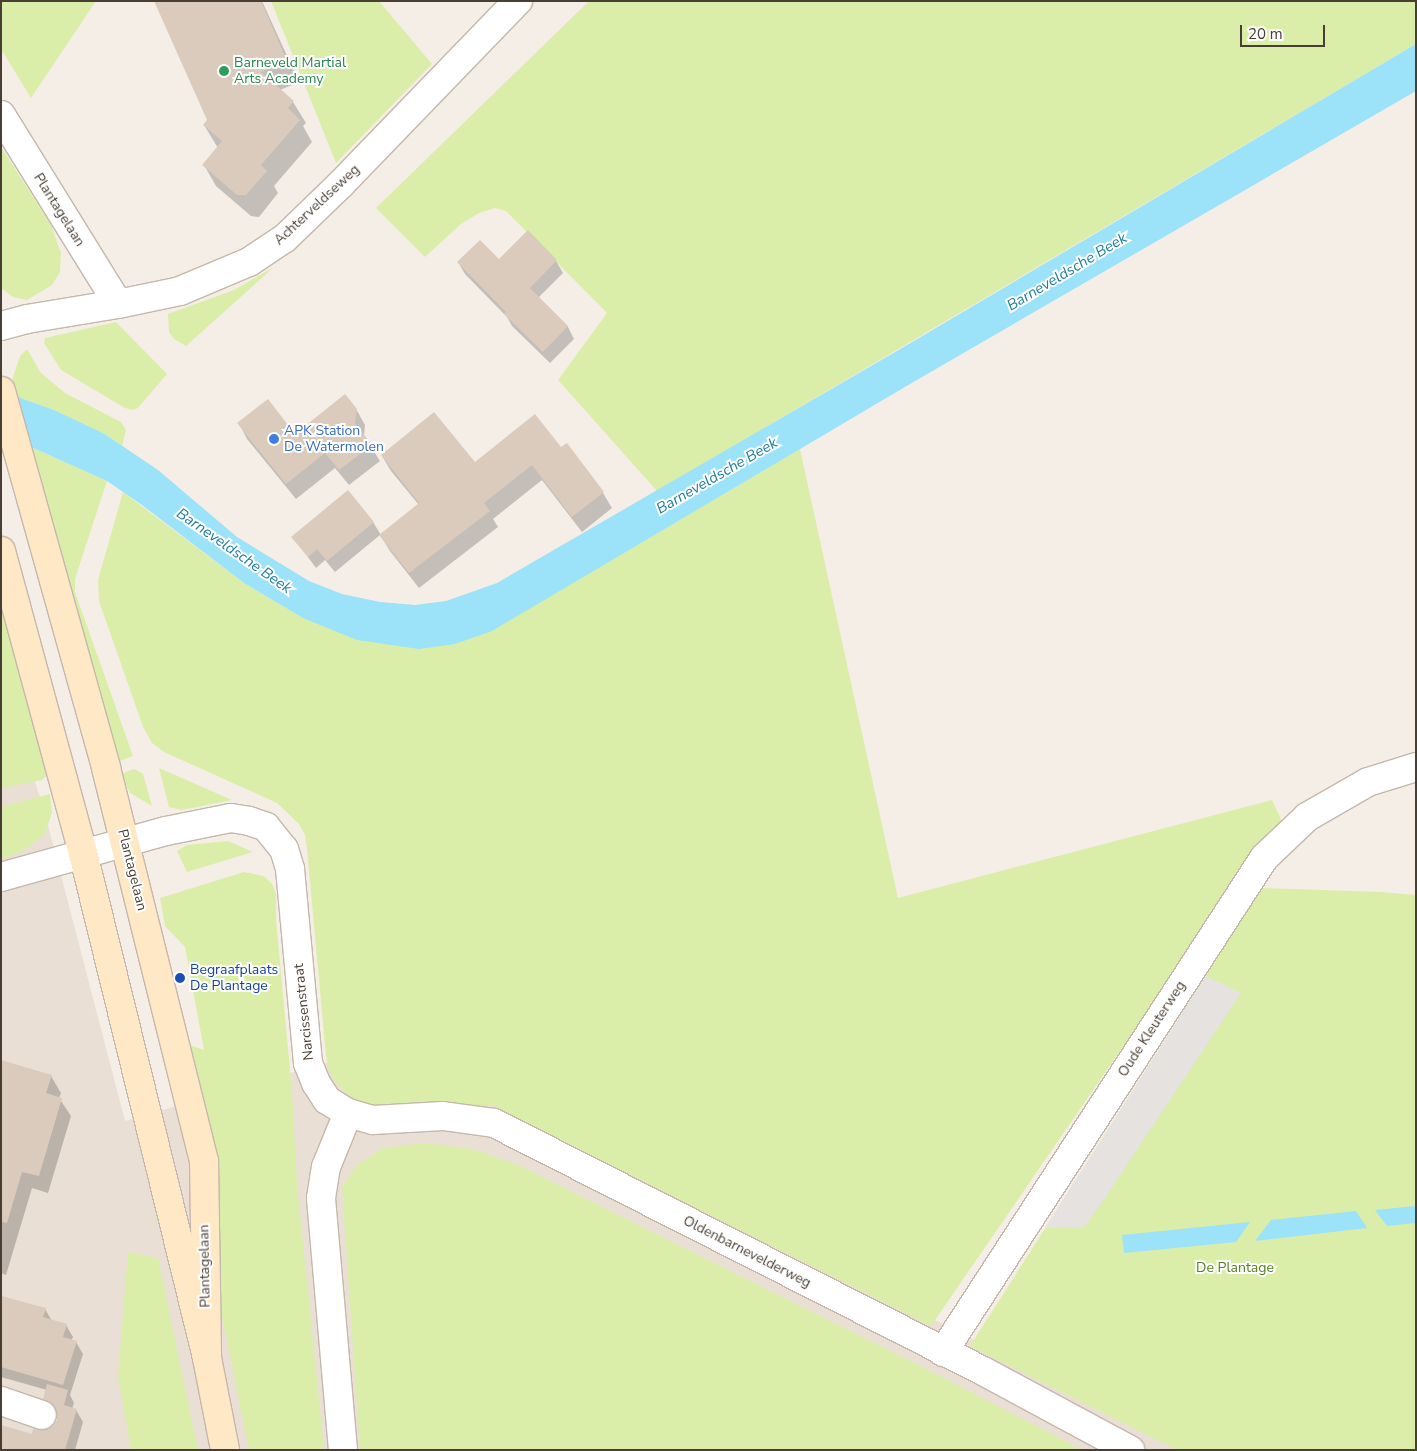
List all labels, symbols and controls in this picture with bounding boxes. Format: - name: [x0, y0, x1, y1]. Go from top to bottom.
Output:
- scale bar: [1242, 15, 1327, 47]
- text: 20 m: [1248, 24, 1283, 44]
- place label: Barneveld Martial Arts Academy: [234, 55, 346, 88]
- marker: Barneveld Martial Arts Academy: [218, 65, 230, 77]
- street label: Achterveldseweg: [271, 161, 363, 249]
- street label: Plantagelaan: [30, 170, 88, 250]
- water label: Barneveldsche Beek: [1004, 229, 1130, 315]
- place label: APK Station De Watermolen: [284, 423, 384, 456]
- marker: APK Station De Watermolen: [268, 433, 280, 445]
- water label: Barneveldsche Beek: [653, 434, 781, 518]
- water label: Barneveldsche Beek: [173, 504, 295, 598]
- street label: Plantagelaan: [114, 828, 150, 912]
- place label: Begraafplaats De Plantage: [190, 962, 278, 994]
- street label: Narcissenstraat: [291, 963, 317, 1061]
- marker: Begraafplaats De Plantage: [174, 972, 186, 984]
- street label: Oude Kleuterweg: [1115, 978, 1189, 1080]
- street label: Oldenbarnevelderweg: [680, 1212, 814, 1292]
- street label: Plantagelaan: [196, 1224, 214, 1308]
- park label: De Plantage: [1196, 1260, 1274, 1276]

